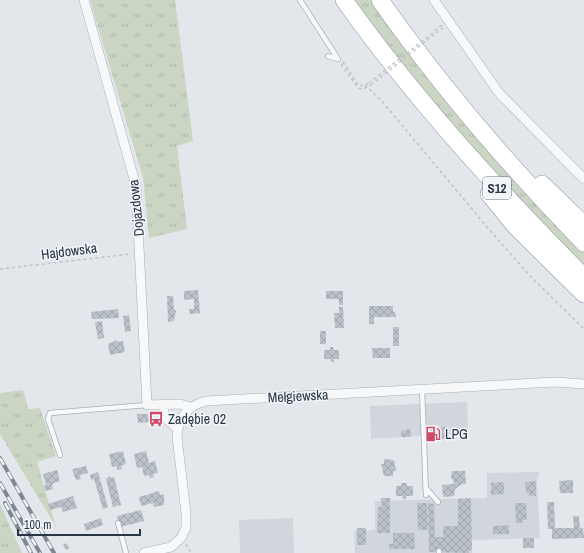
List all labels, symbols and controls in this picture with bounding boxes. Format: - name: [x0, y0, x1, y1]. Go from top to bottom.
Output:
- road number: S12: [483, 177, 511, 199]
- street label: Dojazdowa: [124, 178, 148, 237]
- street label: Hajdowska: [40, 239, 99, 263]
- street label: Mełgiewska: [267, 385, 329, 407]
- bus stop icon: Zadębie 02: [147, 410, 165, 428]
- place label: Zadębie 02: [168, 410, 226, 428]
- fuel station icon: LPG: [424, 425, 442, 443]
- place label: LPG: [445, 425, 468, 443]
- scale bar: [18, 511, 140, 537]
- text: 100 m: [24, 517, 51, 533]

